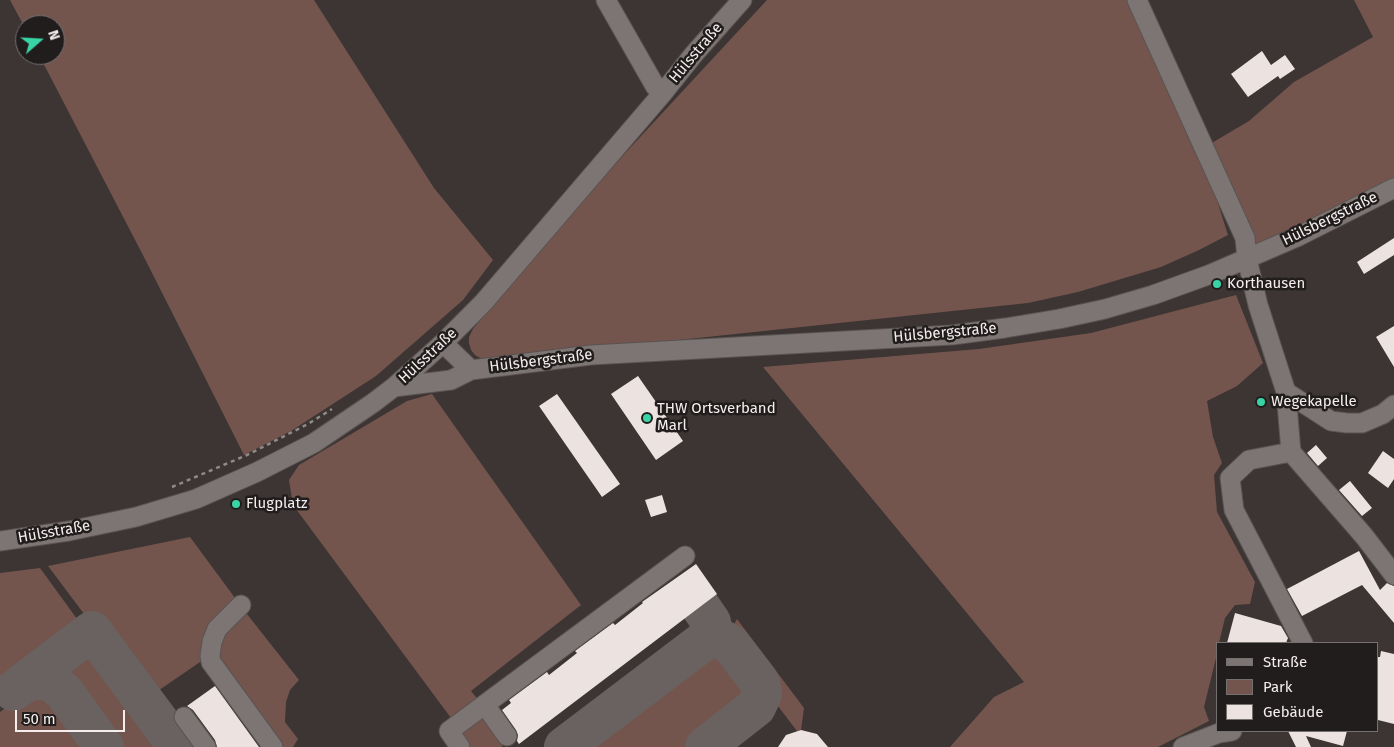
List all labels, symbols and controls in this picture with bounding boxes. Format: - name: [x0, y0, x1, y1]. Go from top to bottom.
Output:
- north arrow: [15, 15, 65, 65]
- street label: Hülsstraße: [666, 19, 726, 87]
- text: N: [44, 28, 63, 42]
- street label: Hülsbergstraße: [1280, 188, 1380, 250]
- place label: Korthausen: [1227, 275, 1305, 293]
- marker: Korthausen: [1211, 278, 1223, 290]
- street label: Hülsbergstraße: [893, 320, 997, 346]
- street label: Hülsstraße: [395, 324, 461, 388]
- street label: Hülsbergstraße: [488, 346, 594, 376]
- place label: Wegekapelle: [1271, 393, 1357, 411]
- marker: Wegekapelle: [1255, 396, 1267, 408]
- place label: THW Ortsverband Marl: [657, 400, 776, 435]
- marker: THW Ortsverband Marl: [641, 412, 653, 424]
- place label: Flugplatz: [246, 495, 307, 513]
- marker: Flugplatz: [230, 498, 242, 510]
- street label: Hülsstraße: [16, 517, 92, 547]
- legend: [1216, 642, 1379, 732]
- text: Straße: [1263, 653, 1307, 671]
- text: Park: [1263, 678, 1293, 696]
- scale bar: [18, 700, 128, 732]
- text: Gebäude: [1263, 703, 1323, 721]
- text: 50 m: [23, 710, 56, 728]

